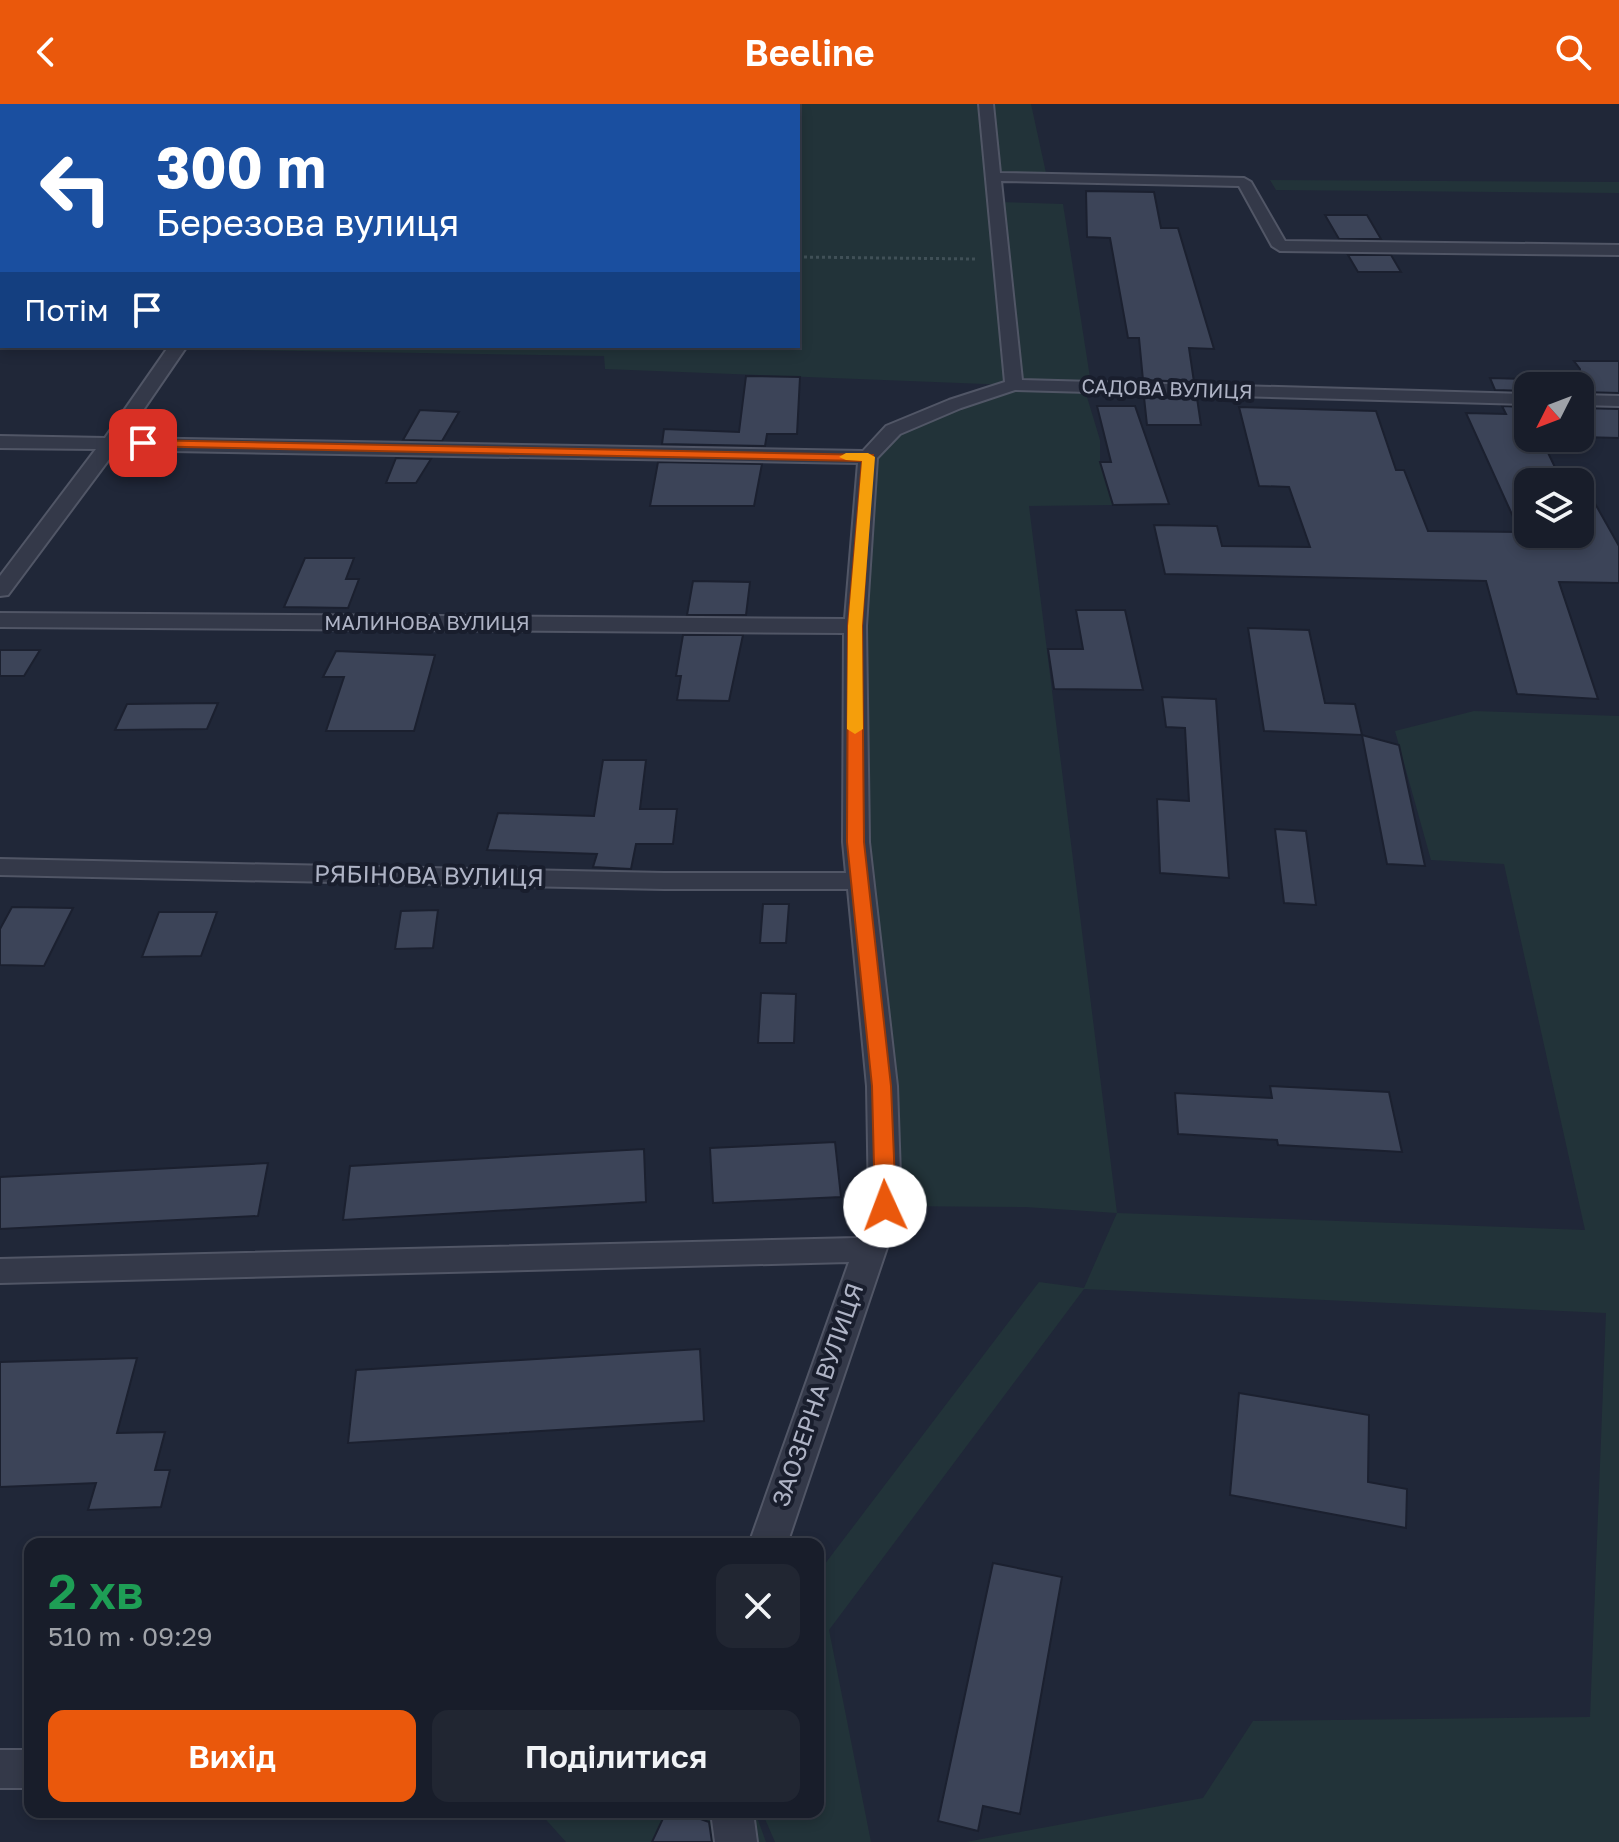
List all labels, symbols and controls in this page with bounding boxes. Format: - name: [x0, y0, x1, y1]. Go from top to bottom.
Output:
- icon: back: [24, 30, 68, 74]
- icon: search: [1551, 30, 1595, 74]
- text: Beeline: [744, 31, 875, 74]
- text: 300 m: [156, 133, 326, 200]
- icon: left: [24, 136, 128, 240]
- text: Березова вулиця: [156, 201, 459, 244]
- icon: arrive: [125, 288, 169, 332]
- text: Потім: [24, 292, 109, 328]
- north arrow: [1514, 372, 1594, 452]
- map controls: [1514, 372, 1594, 548]
- street label: САДОВА ВУЛИЦЯ: [1081, 373, 1253, 403]
- pin: [109, 409, 177, 477]
- icon: arrive: [121, 421, 165, 465]
- button: layers: [1514, 468, 1594, 548]
- street label: МАЛИНОВА ВУЛИЦЯ: [324, 610, 530, 634]
- street label: РЯБІНОВА ВУЛИЦЯ: [314, 858, 544, 891]
- position arrow: [843, 1164, 927, 1248]
- street label: ЗАОЗЕРНА ВУЛИЦЯ: [765, 1279, 868, 1510]
- text: 2 хв: [48, 1562, 144, 1620]
- button: close: [716, 1564, 800, 1648]
- text: 510 m · 09:29: [48, 1621, 213, 1652]
- button: Вихід: [48, 1710, 416, 1802]
- button: Поділитися: [432, 1710, 800, 1802]

